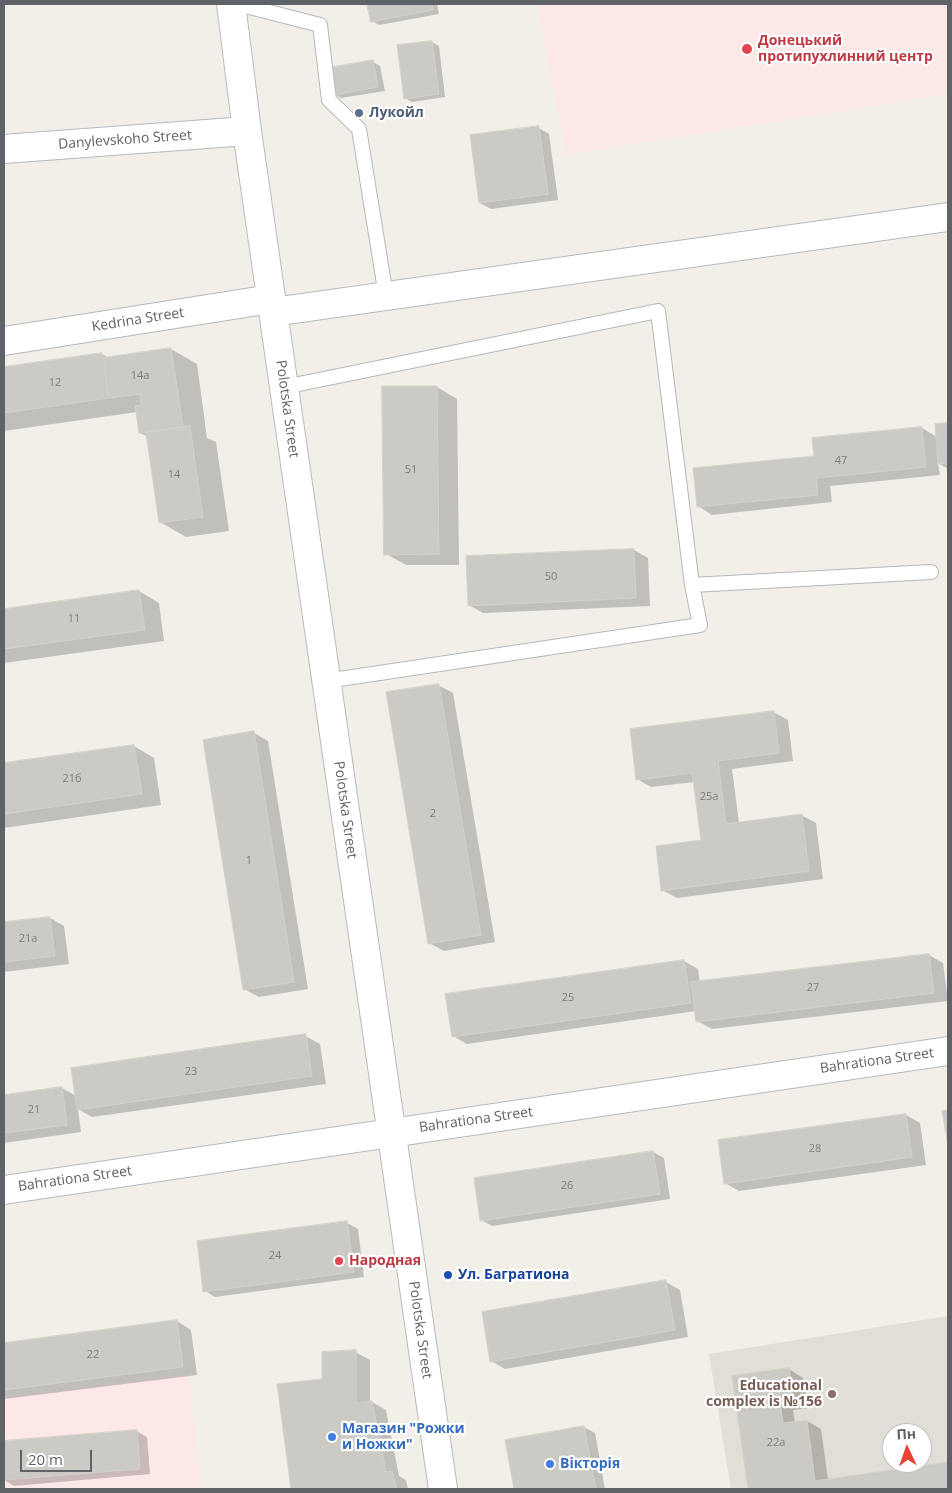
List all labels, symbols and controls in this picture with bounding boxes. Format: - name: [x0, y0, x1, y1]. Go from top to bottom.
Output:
- place label: Донецький протипухлинний центр: [758, 33, 933, 65]
- marker: Донецький протипухлинний центр: [740, 42, 754, 56]
- place label: Лукойл: [369, 105, 424, 121]
- marker: Лукойл: [353, 107, 365, 119]
- street label: Danylevskoho Street: [58, 127, 192, 153]
- street label: Kedrina Street: [91, 304, 185, 336]
- street label: Polotska Street: [272, 359, 302, 459]
- house number: 14а: [131, 369, 149, 383]
- house number: 12: [49, 376, 61, 390]
- house number: 47: [835, 454, 847, 468]
- house number: 51: [405, 463, 417, 477]
- house number: 14: [168, 468, 180, 482]
- house number: 50: [545, 570, 557, 584]
- house number: 11: [68, 612, 80, 626]
- street label: Polotska Street: [330, 760, 360, 860]
- house number: 21б: [62, 772, 82, 786]
- house number: 25а: [700, 790, 718, 804]
- house number: 2: [430, 807, 436, 821]
- house number: 1: [246, 854, 252, 868]
- house number: 21а: [19, 932, 37, 946]
- house number: 27: [807, 981, 819, 995]
- house number: 25: [562, 991, 574, 1005]
- street label: Bahrationa Street: [819, 1045, 935, 1077]
- house number: 23: [185, 1065, 197, 1079]
- house number: 21: [28, 1103, 40, 1117]
- street label: Bahrationa Street: [418, 1104, 534, 1136]
- house number: 28: [809, 1142, 821, 1156]
- street label: Bahrationa Street: [17, 1163, 133, 1195]
- house number: 26: [561, 1179, 573, 1193]
- house number: 24: [269, 1249, 281, 1263]
- place label: Народная: [349, 1253, 421, 1269]
- marker: Народная: [333, 1255, 345, 1267]
- place label: Ул. Багратиона: [458, 1267, 570, 1283]
- marker: Ул. Багратиона: [442, 1269, 454, 1281]
- street label: Polotska Street: [405, 1280, 435, 1380]
- house number: 22: [87, 1348, 99, 1362]
- place label: Educational complex is №156: [706, 1378, 822, 1410]
- marker: Educational complex is №156: [826, 1388, 838, 1400]
- place label: Магазин "Рожки и Ножки": [342, 1421, 465, 1454]
- north arrow: [882, 1423, 932, 1473]
- text: Пн: [896, 1424, 917, 1444]
- marker: Магазин "Рожки и Ножки": [326, 1431, 338, 1443]
- house number: 22а: [767, 1436, 785, 1450]
- scale bar: [22, 1440, 95, 1472]
- text: 20 m: [28, 1449, 63, 1469]
- place label: Вікторія: [560, 1456, 620, 1472]
- marker: Вікторія: [544, 1458, 556, 1470]

